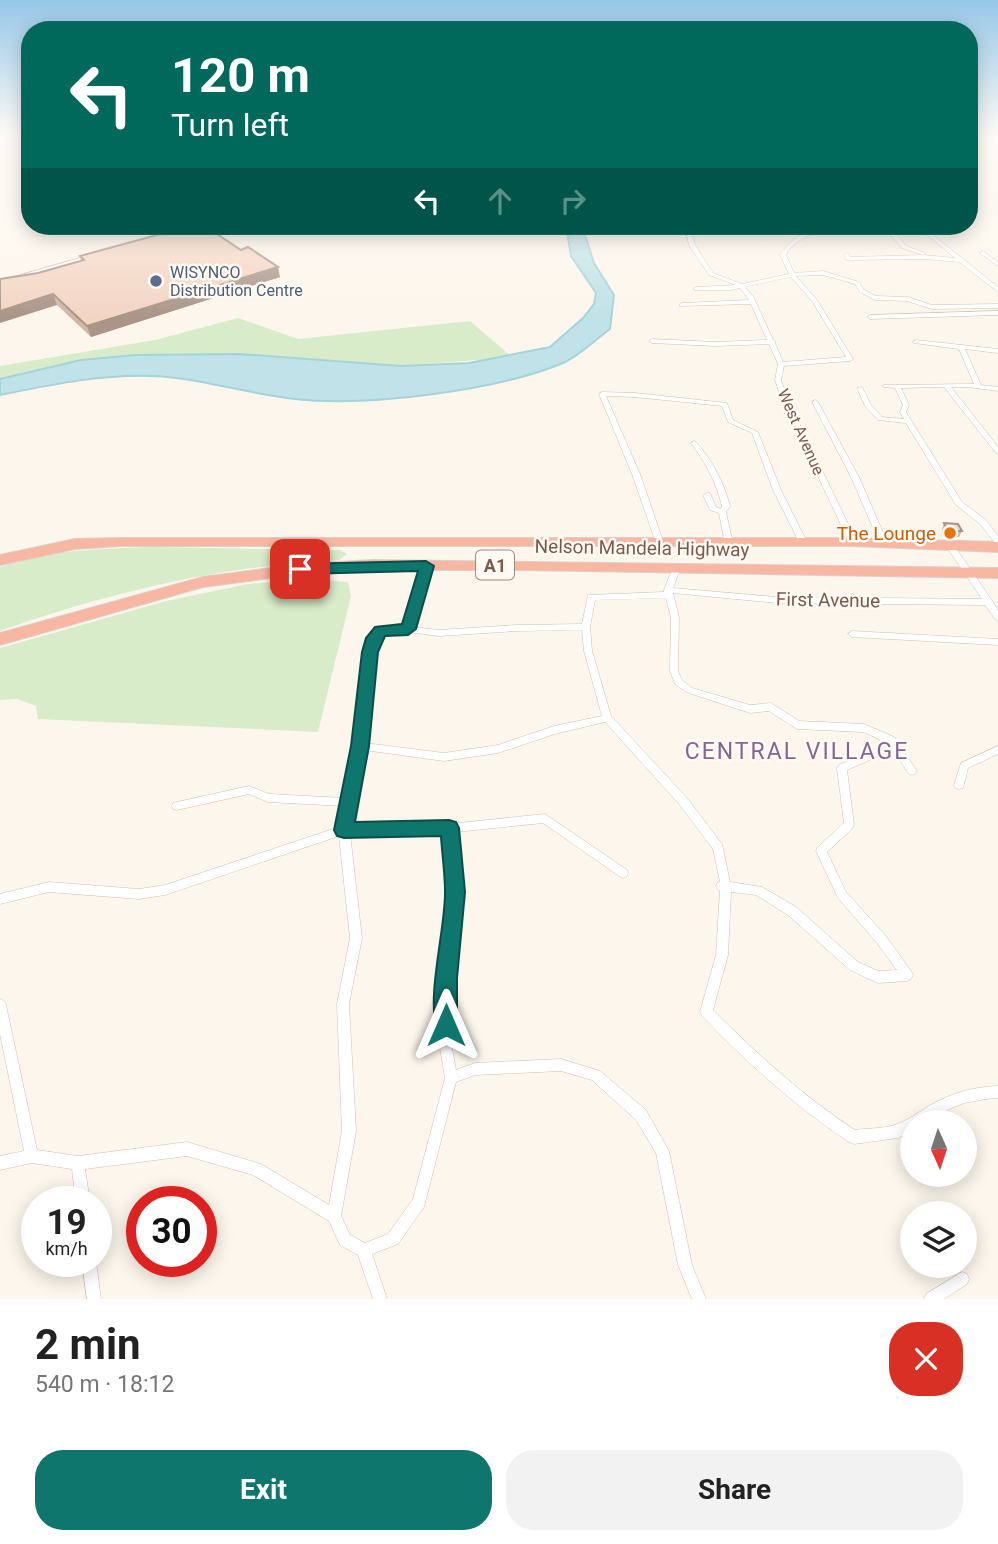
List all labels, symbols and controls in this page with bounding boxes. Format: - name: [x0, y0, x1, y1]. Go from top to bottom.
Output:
- text: 120 m: [171, 47, 310, 104]
- icon: left: [56, 49, 147, 140]
- text: Turn left: [171, 106, 289, 144]
- icon: left: [408, 182, 446, 220]
- icon: ahead: [481, 182, 519, 220]
- icon: right: [554, 182, 592, 220]
- place label: WISYNCO Distribution Centre: [170, 263, 303, 300]
- marker: WISYNCO Distribution Centre: [148, 273, 164, 289]
- street label: West Avenue: [774, 386, 828, 478]
- place label: The Lounge: [837, 522, 936, 545]
- marker: The Lounge: [942, 525, 958, 541]
- street label: Nelson Mandela Highway: [534, 535, 750, 561]
- pin: [270, 539, 330, 599]
- icon: arrive: [281, 550, 319, 588]
- road number: A1: [476, 550, 514, 580]
- street label: First Avenue: [776, 588, 880, 612]
- district label: CENTRAL VILLAGE: [685, 738, 909, 765]
- position arrow: [409, 988, 483, 1062]
- north arrow: [900, 1110, 976, 1186]
- map controls: [900, 1110, 977, 1278]
- speed limit sign: 30: [126, 1186, 217, 1277]
- button: layers: [900, 1201, 977, 1278]
- text: 19: [46, 1202, 87, 1243]
- text: km/h: [45, 1238, 88, 1259]
- text: 2 min: [35, 1320, 141, 1369]
- button: close: [889, 1322, 963, 1396]
- text: 540 m · 18:12: [35, 1371, 174, 1398]
- button: Exit: [35, 1450, 492, 1530]
- button: Share: [506, 1450, 963, 1530]

